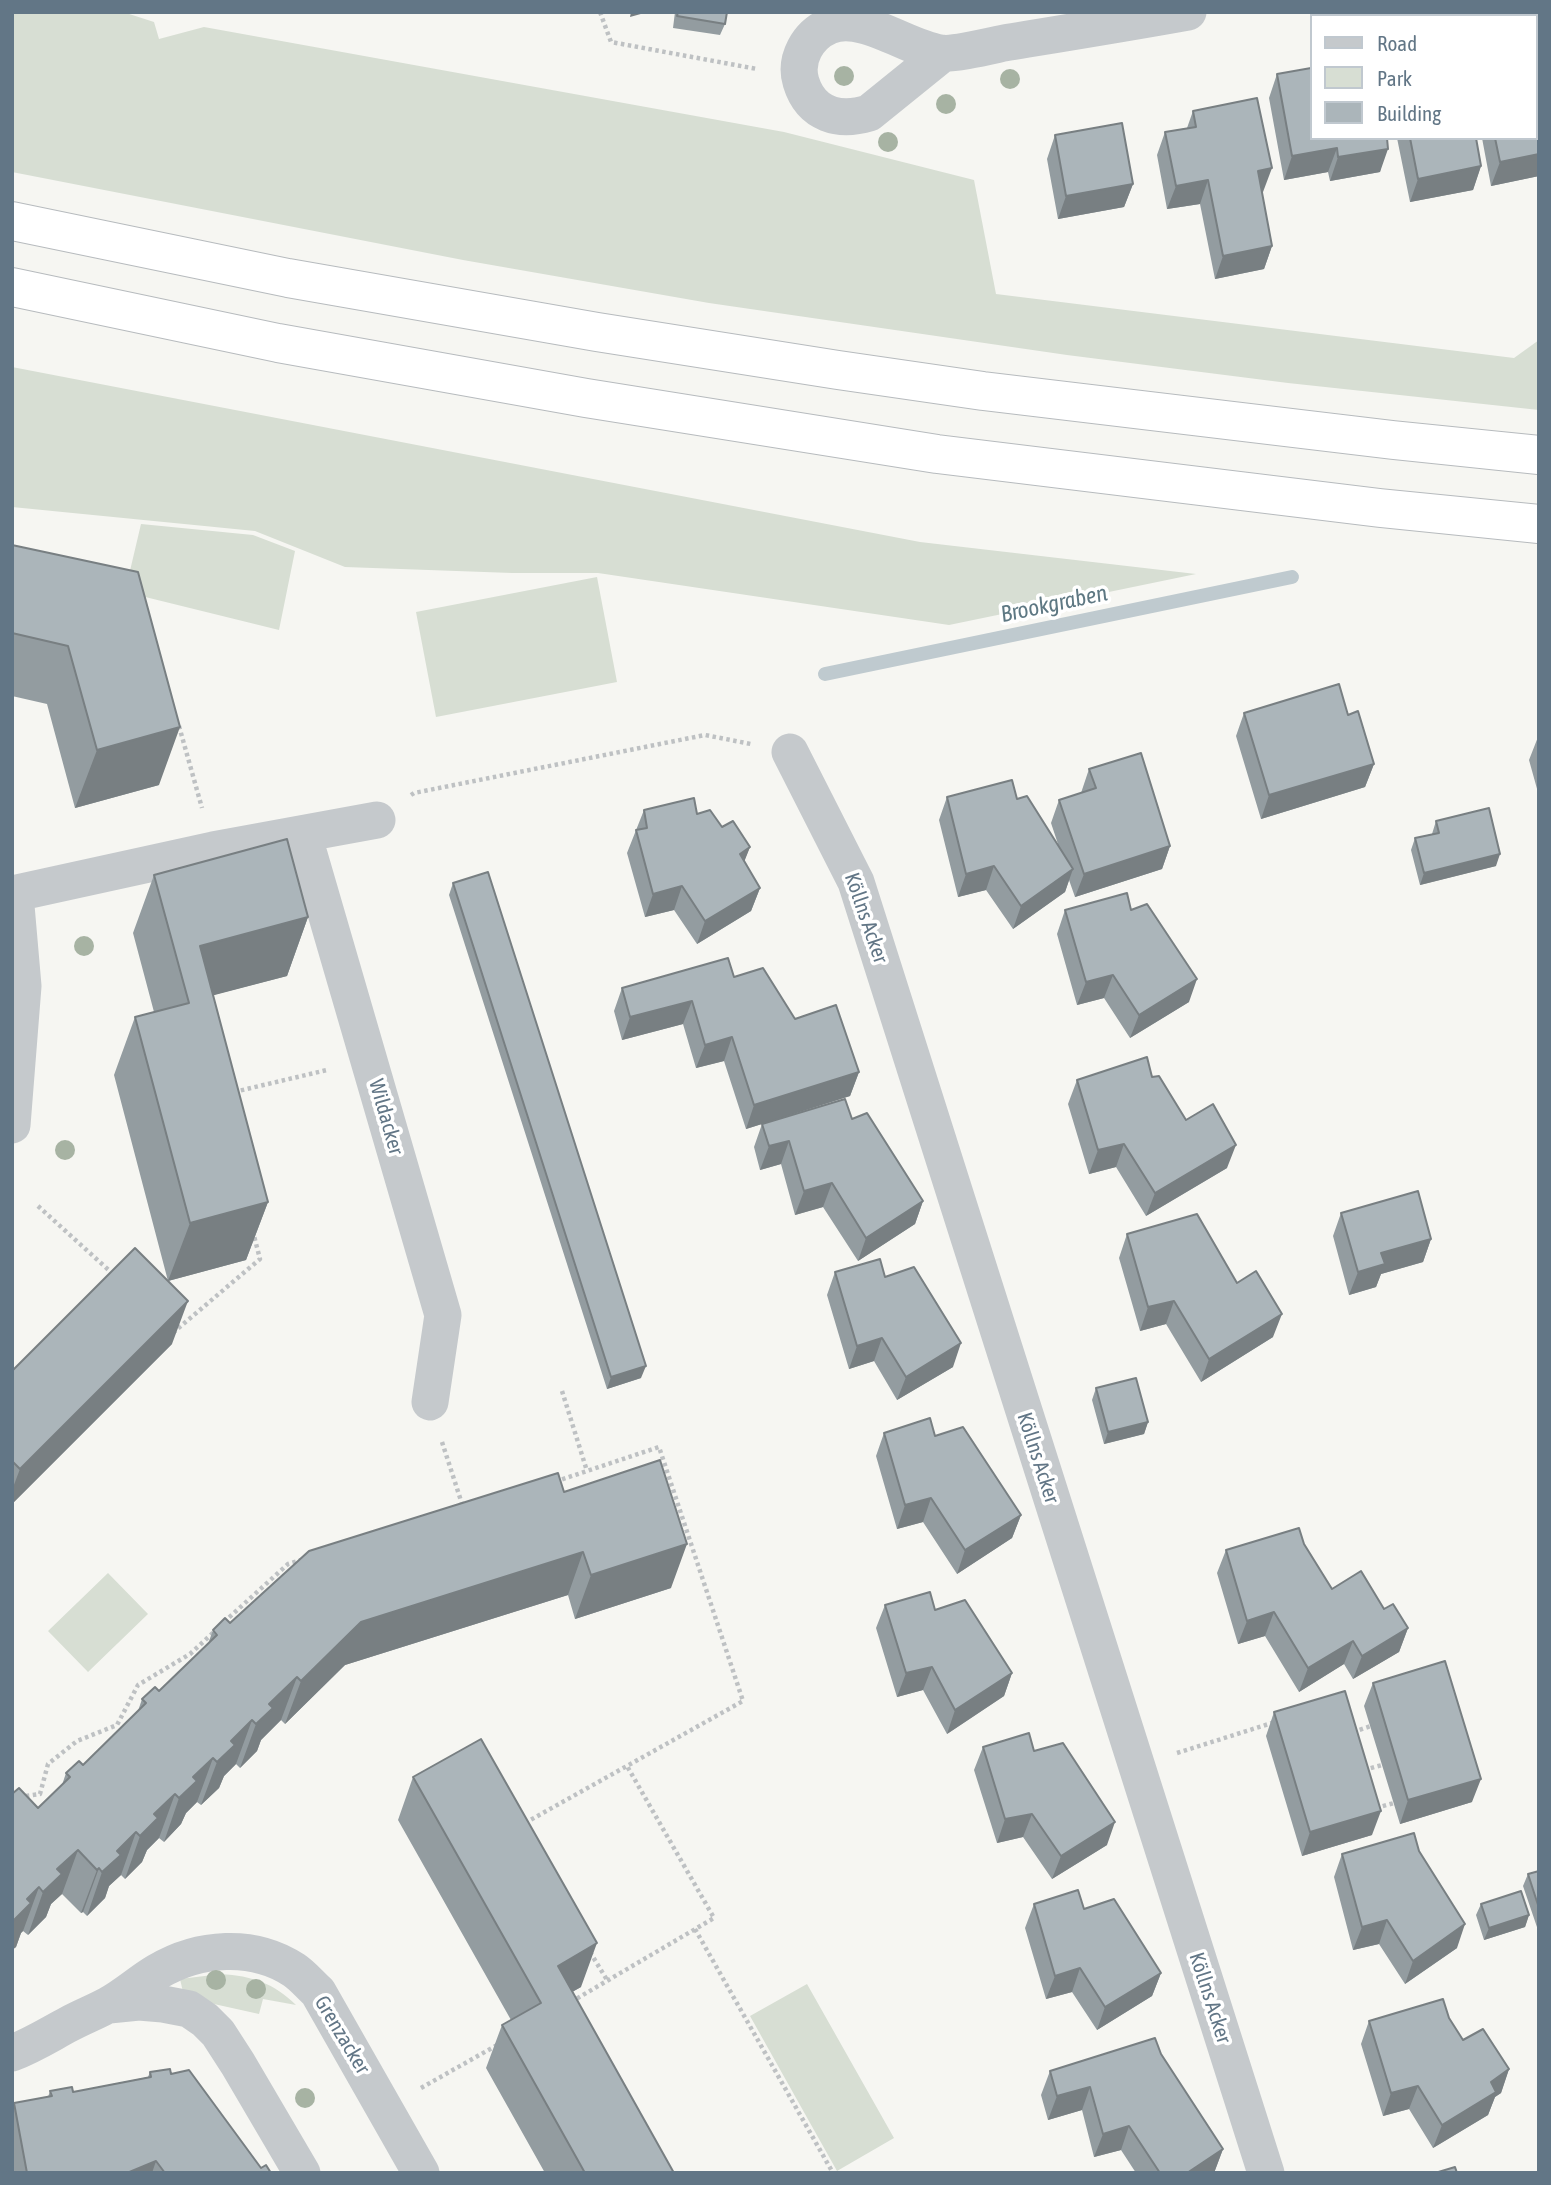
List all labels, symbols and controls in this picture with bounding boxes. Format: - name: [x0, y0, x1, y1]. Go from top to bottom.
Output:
- legend: [1310, 14, 1537, 140]
- text: Road: [1377, 31, 1417, 55]
- text: Park: [1377, 66, 1412, 90]
- text: Building: [1377, 101, 1441, 125]
- water label: Brookgraben: [998, 579, 1110, 629]
- street label: Köllns Acker: [839, 869, 893, 967]
- street label: Wildacker: [363, 1076, 409, 1158]
- street label: Köllns Acker: [1012, 1409, 1064, 1507]
- street label: Köllns Acker: [1184, 1949, 1236, 2047]
- street label: Grenzacker: [309, 1991, 375, 2079]

